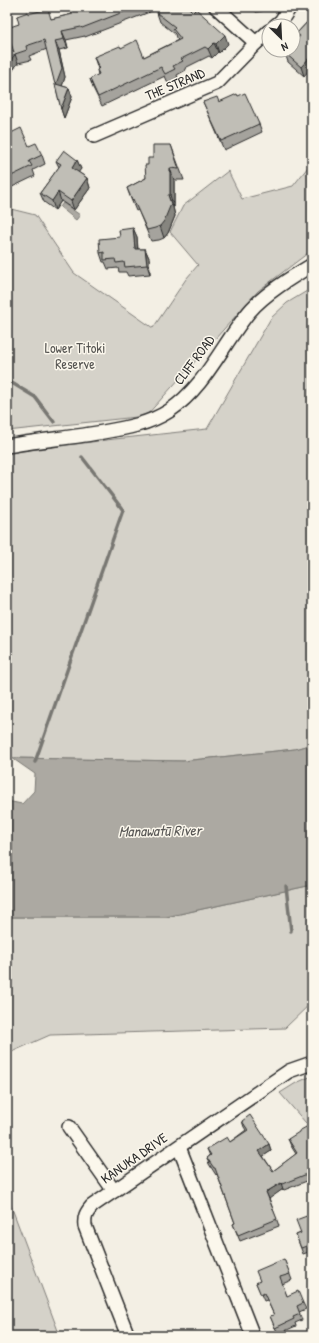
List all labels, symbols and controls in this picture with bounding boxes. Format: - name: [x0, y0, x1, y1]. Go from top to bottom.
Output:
- north arrow: [261, 18, 301, 58]
- text: N: [279, 40, 291, 55]
- street label: THE STRAND: [142, 62, 208, 105]
- street label: CLIFF ROAD: [169, 331, 219, 388]
- park label: Lower Titoki Reserve: [45, 338, 105, 373]
- water label: Manawatū River: [118, 819, 204, 842]
- street label: KANUKA DRIVE: [97, 1128, 171, 1187]

